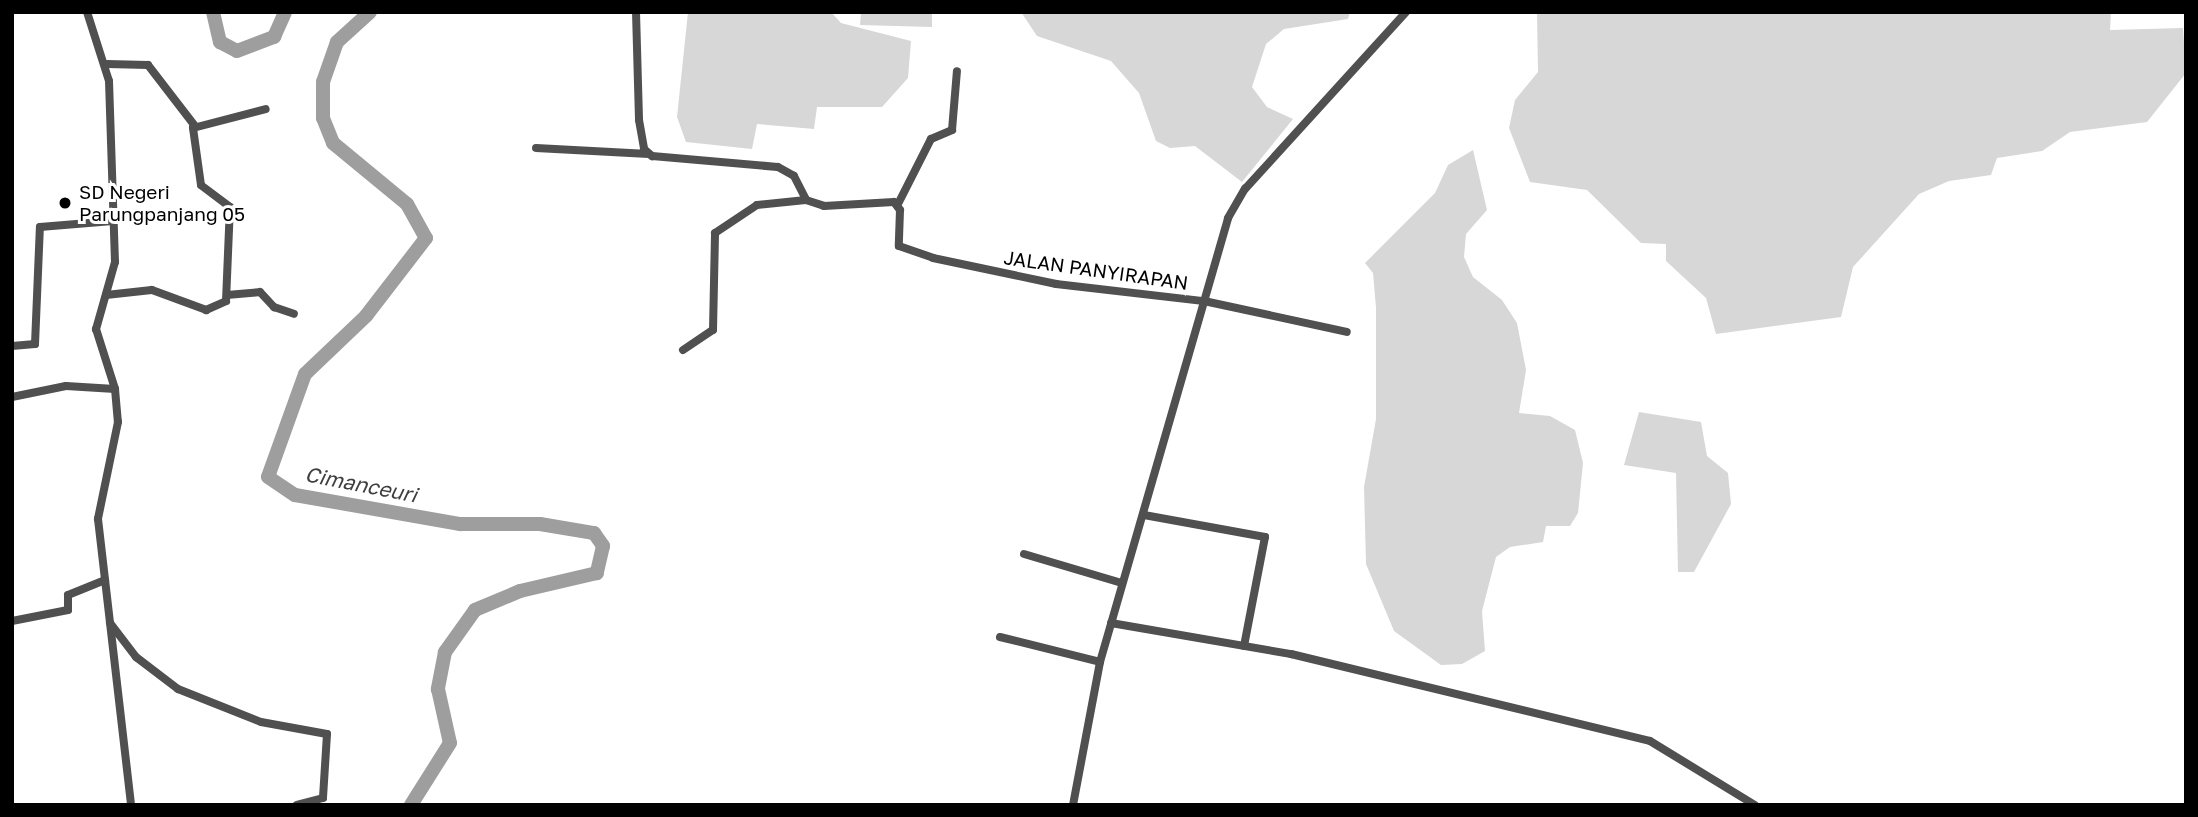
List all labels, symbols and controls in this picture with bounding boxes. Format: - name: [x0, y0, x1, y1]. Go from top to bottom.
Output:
- place label: SD Negeri Parungpanjang 05: [79, 181, 245, 225]
- marker: SD Negeri Parungpanjang 05: [57, 195, 73, 211]
- street label: JALAN PANYIRAPAN: [1002, 246, 1190, 294]
- water label: Cimanceuri: [303, 461, 419, 507]

